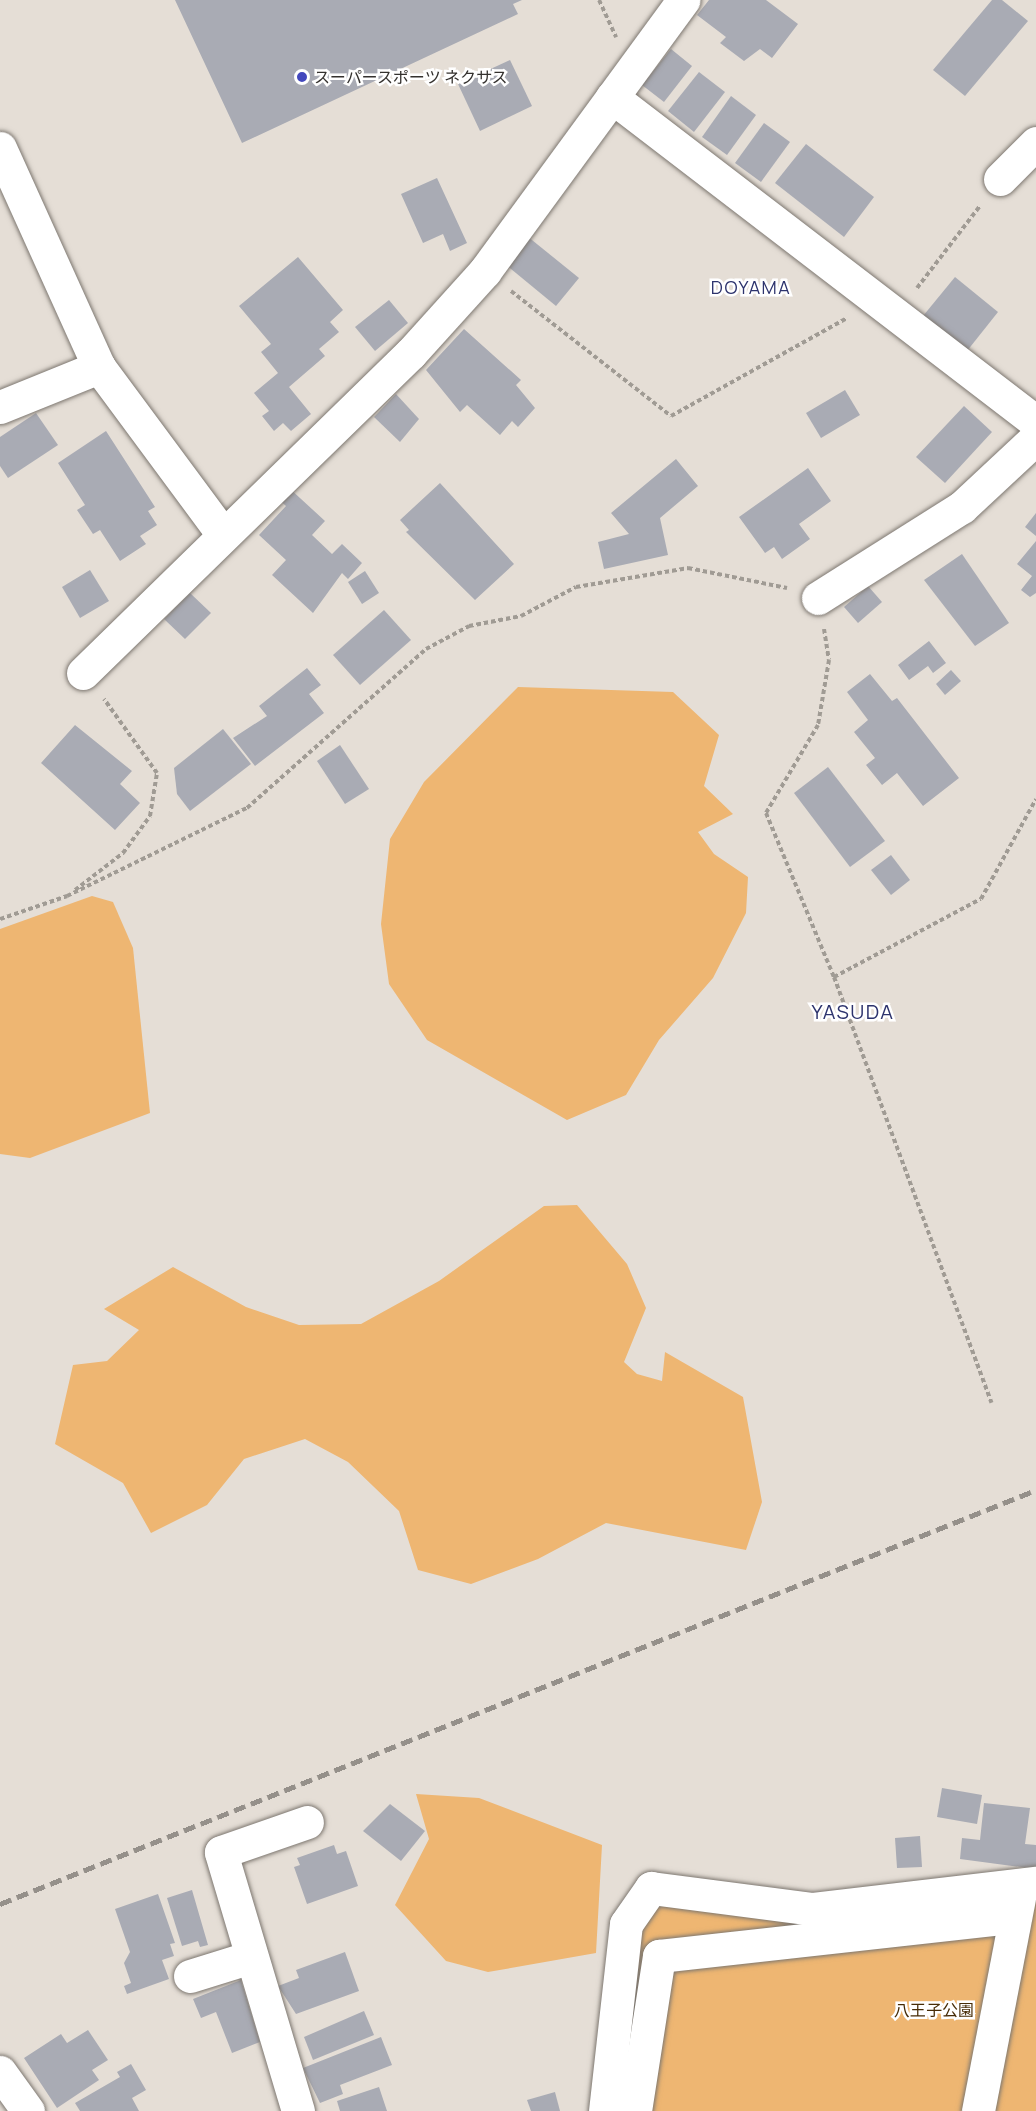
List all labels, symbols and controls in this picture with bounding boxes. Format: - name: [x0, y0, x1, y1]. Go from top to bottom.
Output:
- place label: スーパースポーツ ネクサス: [314, 67, 509, 87]
- marker: スーパースポーツ ネクサス: [295, 70, 309, 84]
- district label: DOYAMA: [711, 276, 791, 298]
- district label: YASUDA: [811, 999, 895, 1023]
- park label: 八王子公園: [894, 2000, 974, 2020]

